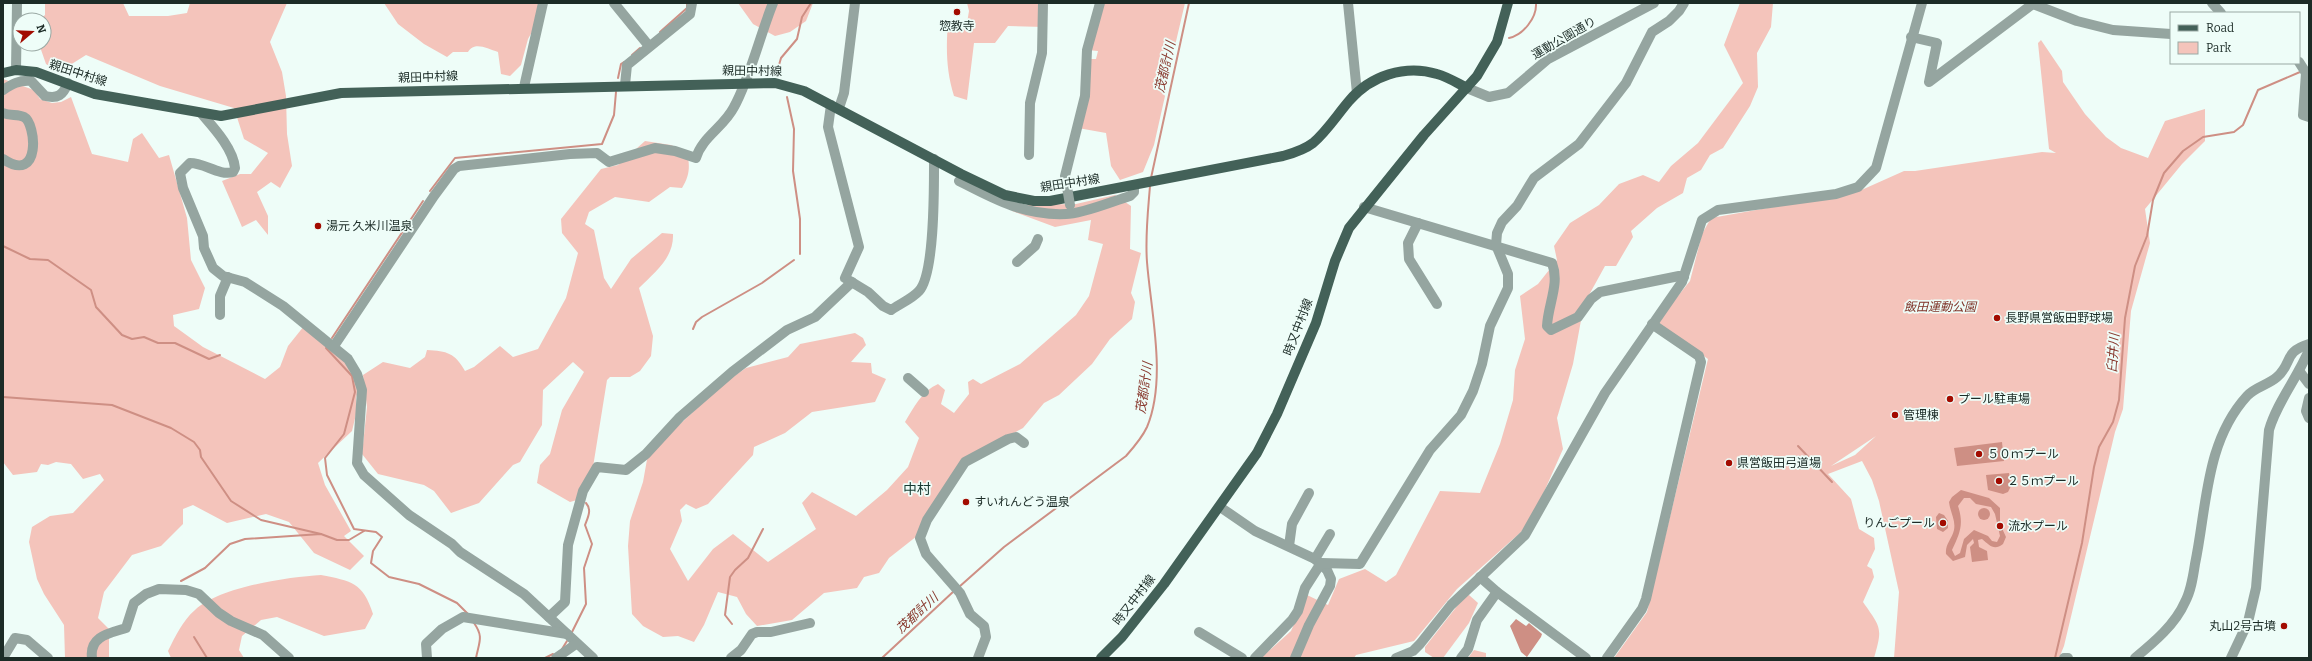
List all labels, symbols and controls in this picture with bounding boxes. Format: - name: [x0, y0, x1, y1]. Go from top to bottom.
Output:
- marker: 惣教寺: [952, 7, 962, 17]
- north arrow: [12, 12, 52, 52]
- legend: [2170, 12, 2300, 64]
- street label: 運動公園通り: [1529, 14, 1599, 62]
- place label: 惣教寺: [939, 19, 975, 33]
- text: Road: [2206, 21, 2234, 35]
- text: N: [33, 23, 49, 36]
- water label: 茂都計川: [1152, 38, 1179, 94]
- text: Park: [2206, 41, 2232, 55]
- street label: 親田中村線: [47, 57, 109, 89]
- street label: 親田中村線: [722, 63, 782, 79]
- street label: 親田中村線: [398, 69, 458, 85]
- street label: 親田中村線: [1039, 171, 1101, 195]
- place label: 湯元 久米川温泉: [326, 219, 412, 233]
- marker: 湯元 久米川温泉: [313, 221, 323, 231]
- street label: 時又中村線: [1281, 296, 1315, 358]
- park label: 飯田運動公園: [1904, 300, 1978, 314]
- place label: 長野県営飯田野球場: [2005, 311, 2113, 325]
- marker: 長野県営飯田野球場: [1992, 313, 2002, 323]
- water label: 臼井川: [2104, 331, 2122, 373]
- water label: 茂都計川: [1133, 359, 1155, 415]
- place label: プール駐車場: [1958, 392, 2030, 406]
- marker: プール駐車場: [1945, 394, 1955, 404]
- place label: 管理棟: [1903, 408, 1939, 422]
- marker: 管理棟: [1890, 410, 1900, 420]
- place label: ５０ｍプール: [1987, 447, 2059, 461]
- marker: ５０ｍプール: [1974, 449, 1984, 459]
- place label: 県営飯田弓道場: [1737, 456, 1821, 470]
- marker: 県営飯田弓道場: [1724, 458, 1734, 468]
- place label: ２５ｍプール: [2007, 474, 2079, 488]
- marker: ２５ｍプール: [1994, 476, 2004, 486]
- district label: 中村: [903, 481, 931, 498]
- place label: すいれんどう温泉: [974, 495, 1070, 509]
- marker: すいれんどう温泉: [961, 497, 971, 507]
- place label: りんごプール: [1863, 516, 1935, 530]
- marker: りんごプール: [1938, 518, 1948, 528]
- place label: 流水プール: [2008, 519, 2068, 533]
- marker: 流水プール: [1995, 521, 2005, 531]
- street label: 時又中村線: [1110, 572, 1158, 628]
- water label: 茂都計川: [893, 588, 943, 636]
- place label: 丸山2号古墳: [2209, 619, 2276, 633]
- marker: 丸山2号古墳: [2279, 621, 2289, 631]

